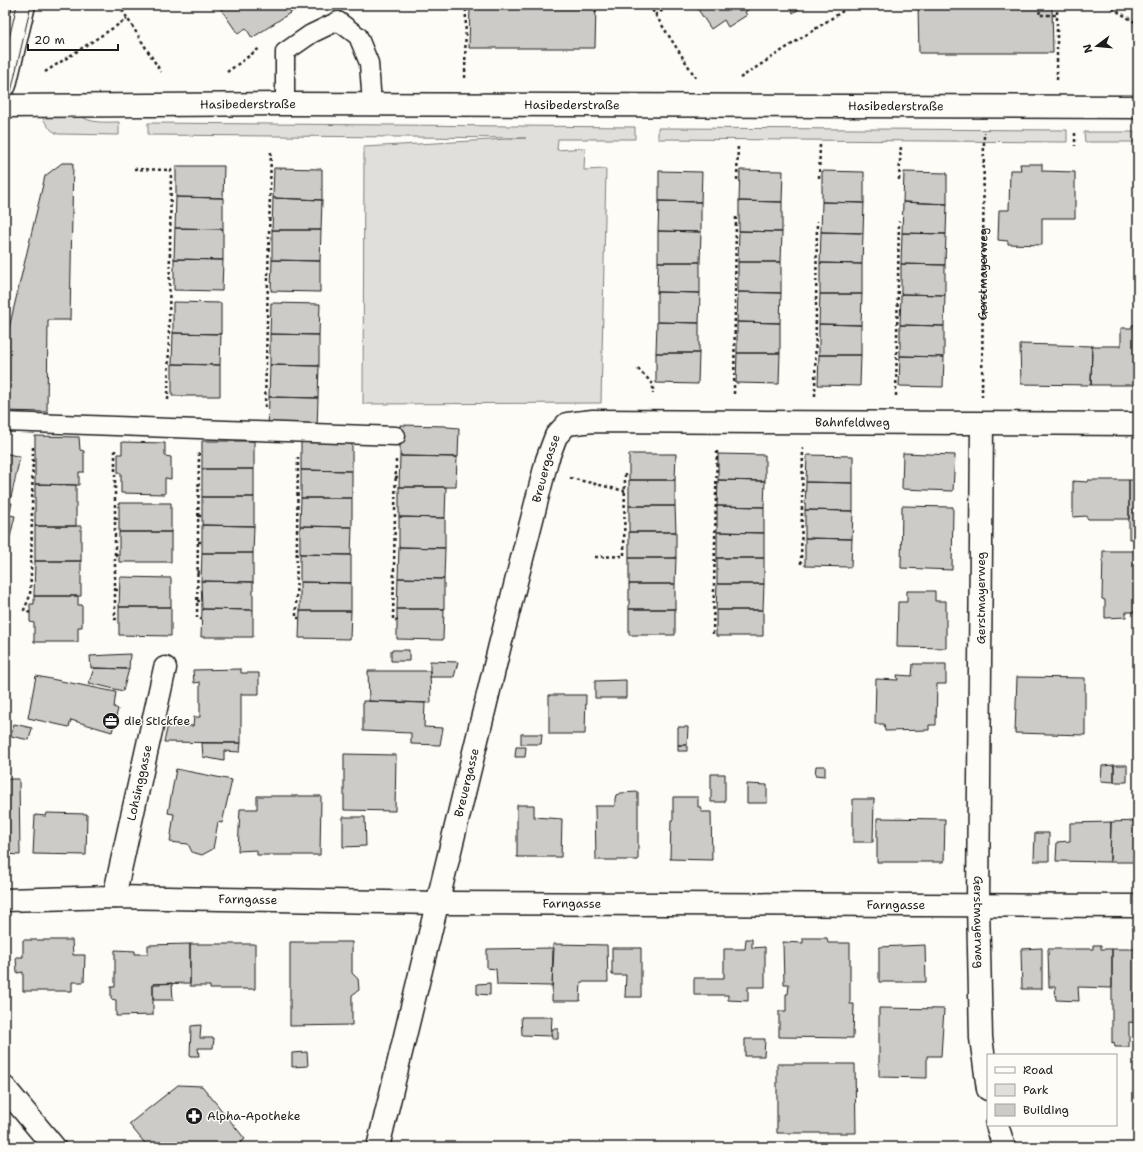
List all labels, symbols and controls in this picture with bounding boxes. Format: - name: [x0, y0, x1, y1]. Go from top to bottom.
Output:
- scale bar: [28, 26, 118, 52]
- north arrow: [1077, 26, 1117, 66]
- text: 20 m: [34, 32, 65, 48]
- text: N: [1079, 42, 1096, 55]
- street label: Hasibederstraße: [200, 96, 296, 113]
- street label: Hasibederstraße: [524, 97, 620, 113]
- street label: Hasibederstraße: [848, 98, 944, 114]
- street label: Gerstmayerweg: [975, 228, 991, 320]
- street label: Bahnfeldweg: [815, 414, 890, 431]
- street label: Breuergasse: [528, 432, 564, 504]
- street label: Gerstmayerweg: [973, 552, 989, 644]
- office icon: die Stickfee: [101, 711, 121, 731]
- place label: die Stickfee: [124, 713, 191, 729]
- street label: Lohsinggasse: [123, 743, 156, 822]
- street label: Breuergasse: [450, 746, 483, 819]
- street label: Gerstmayerweg: [970, 876, 987, 968]
- street label: Farngasse: [218, 891, 278, 908]
- street label: Farngasse: [542, 895, 602, 912]
- street label: Farngasse: [866, 897, 926, 913]
- legend: [987, 1054, 1117, 1126]
- text: Road: [1023, 1062, 1054, 1078]
- text: Park: [1023, 1082, 1049, 1098]
- text: Building: [1023, 1102, 1069, 1118]
- pharmacy icon: Alpha-Apotheke: [184, 1106, 204, 1126]
- place label: Alpha-Apotheke: [207, 1108, 301, 1124]

